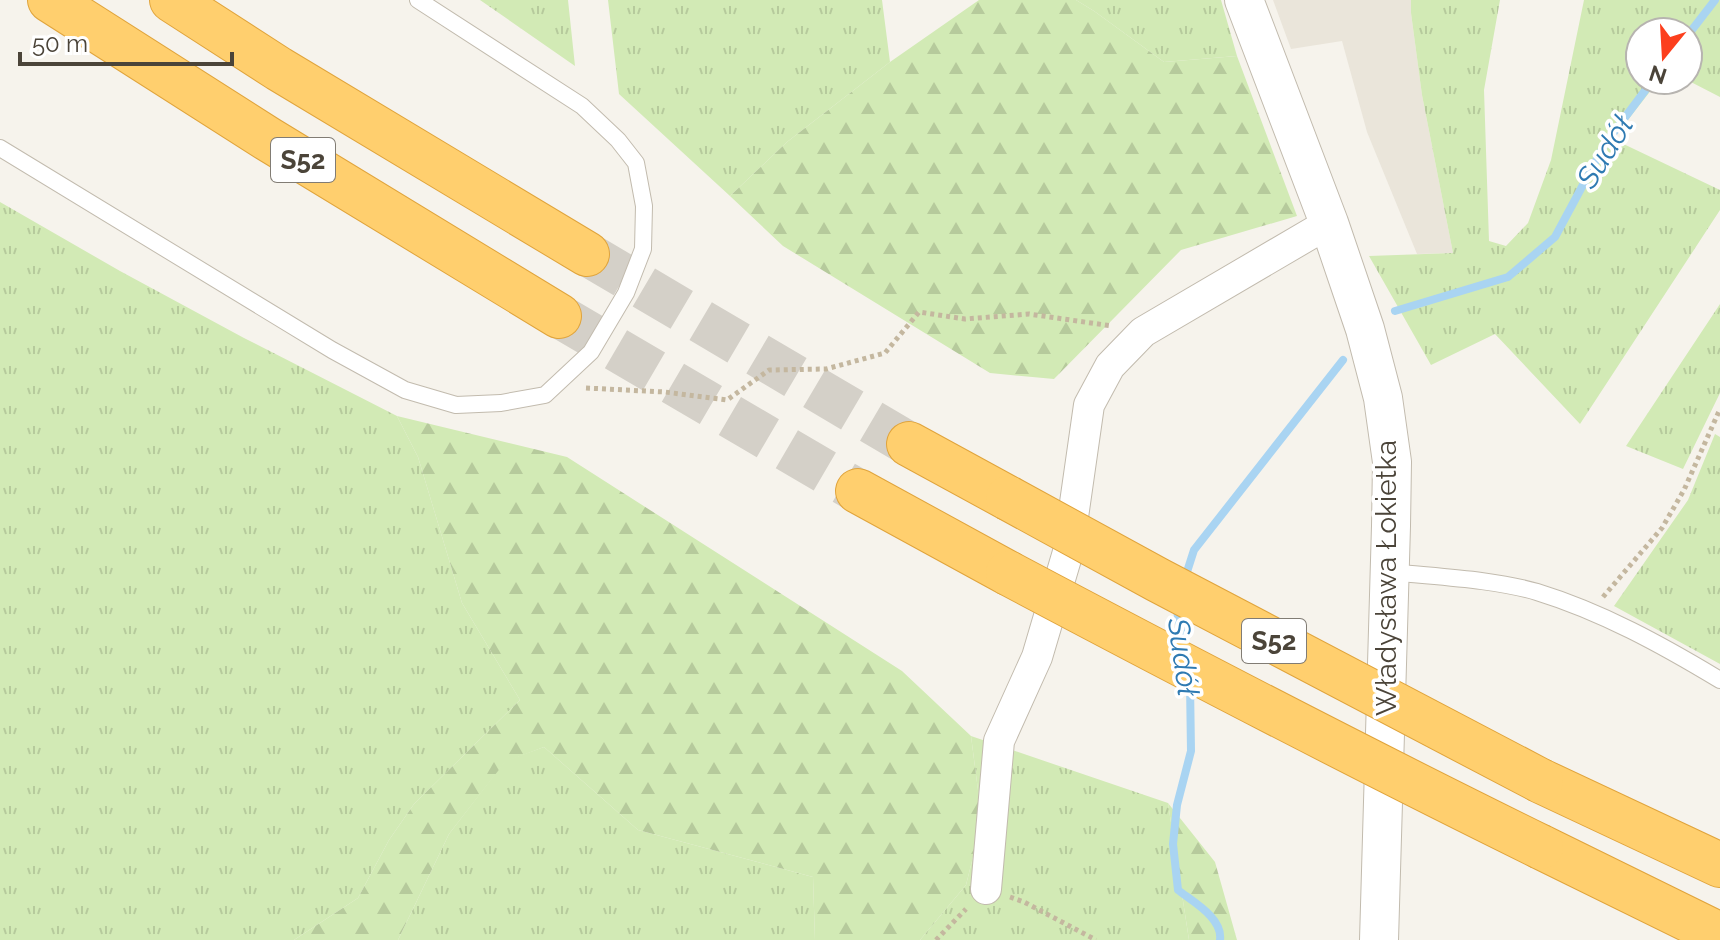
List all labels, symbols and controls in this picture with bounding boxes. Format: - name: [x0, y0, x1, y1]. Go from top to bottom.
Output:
- scale bar: [20, 16, 232, 66]
- north arrow: [1624, 16, 1704, 96]
- text: 50 m: [32, 29, 88, 58]
- text: N: [1646, 60, 1670, 90]
- water label: Sudół: [1569, 108, 1641, 195]
- road number: S52: [271, 138, 335, 182]
- street label: Władysława Łokietka: [1370, 440, 1403, 716]
- water label: Sudół: [1161, 615, 1206, 700]
- road number: S52: [1242, 619, 1306, 663]

